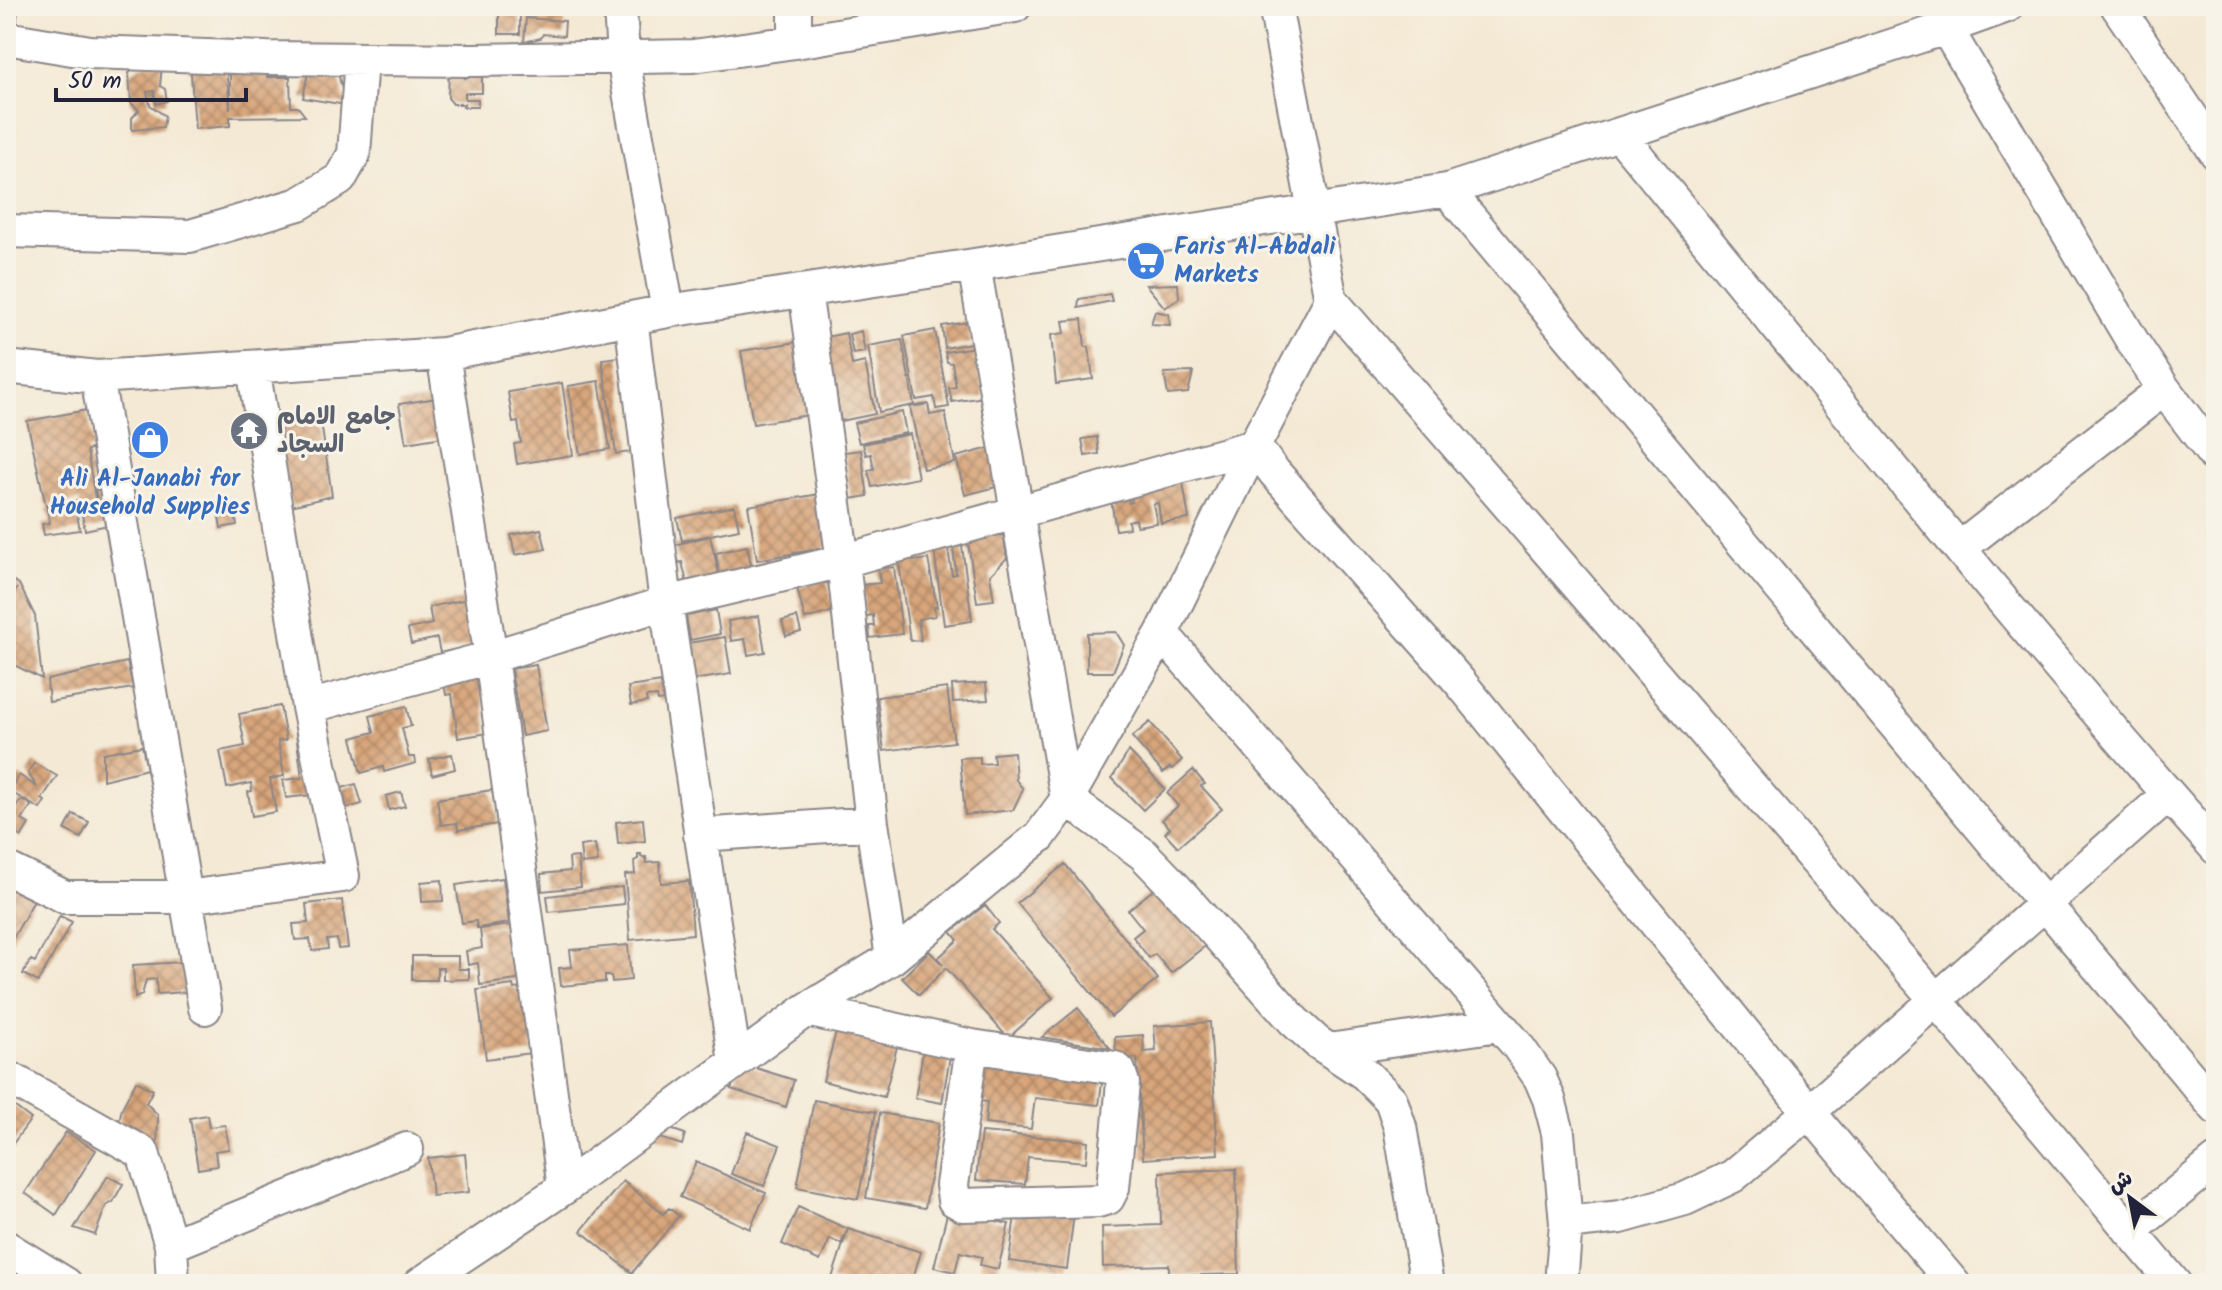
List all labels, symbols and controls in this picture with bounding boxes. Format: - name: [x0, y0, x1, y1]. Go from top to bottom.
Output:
- scale bar: [56, 52, 246, 102]
- text: 50 m: [68, 62, 122, 101]
- place label: Faris Al-Abdali Markets: [1174, 228, 1336, 295]
- supermarket icon: Faris Al-Abdali Markets: [1125, 240, 1167, 282]
- place label: جامع الامام السجاد: [277, 398, 396, 465]
- temple icon: جامع الامام السجاد: [228, 410, 270, 452]
- shop icon: Ali Al-Janabi for Household Supplies: [129, 419, 171, 461]
- place label: Ali Al-Janabi for Household Supplies: [50, 460, 250, 527]
- north arrow: [2090, 1158, 2170, 1238]
- text: ش: [2101, 1162, 2140, 1204]

